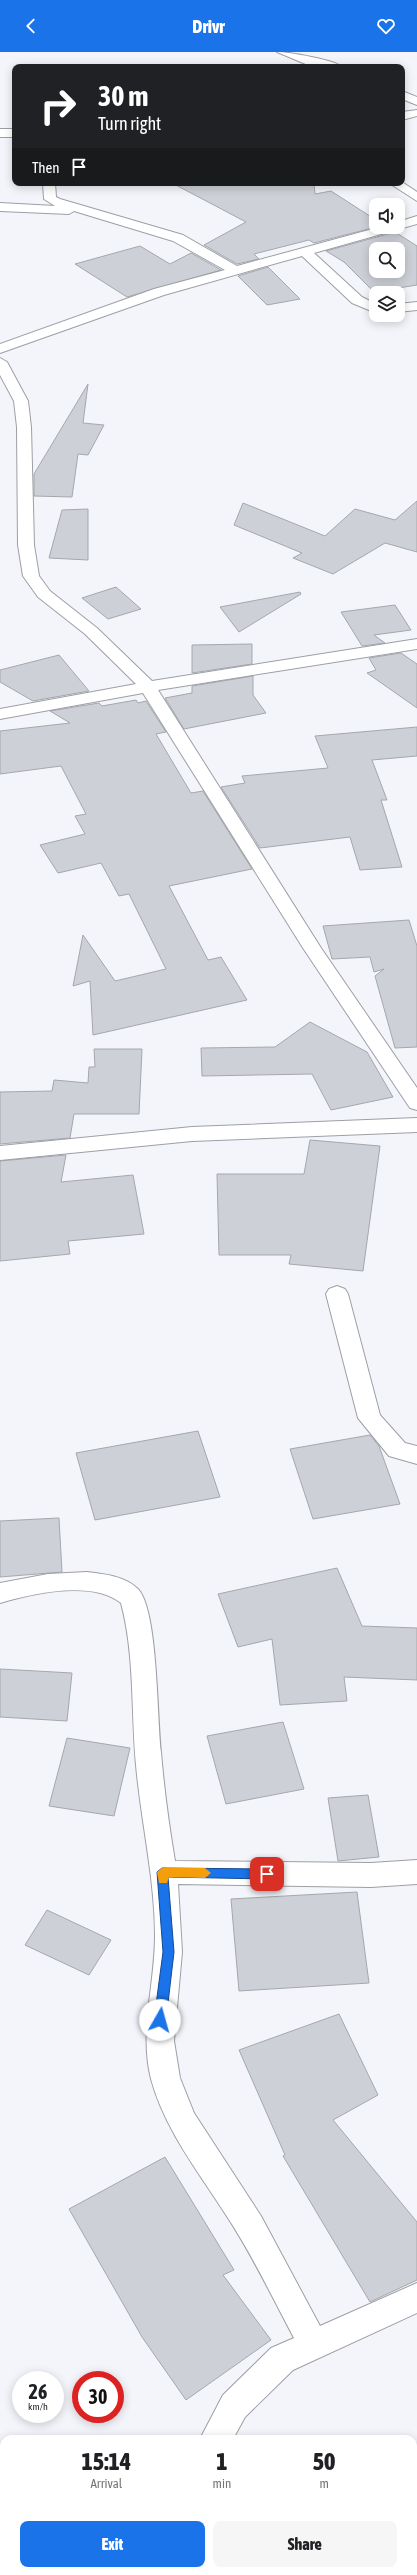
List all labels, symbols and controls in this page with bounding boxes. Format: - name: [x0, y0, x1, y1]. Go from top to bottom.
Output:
- icon: back: [20, 15, 42, 37]
- icon: heart: [375, 15, 397, 37]
- text: Drivr: [192, 16, 225, 37]
- icon: right: [32, 80, 84, 132]
- text: 30 m: [98, 80, 148, 112]
- text: Turn right: [98, 113, 161, 134]
- icon: arrive: [68, 156, 90, 178]
- text: Then: [32, 159, 60, 176]
- map controls: [369, 198, 405, 322]
- button: sound: [369, 198, 405, 234]
- button: search: [369, 242, 405, 278]
- button: layers: [369, 286, 405, 322]
- pin: [250, 1857, 284, 1891]
- icon: arrive: [256, 1863, 278, 1885]
- position arrow: [139, 1999, 181, 2041]
- speed limit sign: 30: [72, 2371, 124, 2423]
- text: 26: [29, 2380, 47, 2403]
- text: km/h: [28, 2401, 48, 2412]
- text: 15:14: [82, 2448, 131, 2475]
- text: 1: [216, 2448, 228, 2475]
- text: 50: [313, 2448, 335, 2475]
- text: Arrival: [90, 2476, 122, 2491]
- text: min: [213, 2476, 231, 2491]
- text: m: [319, 2476, 329, 2491]
- button: Exit: [20, 2521, 205, 2567]
- button: Share: [213, 2521, 397, 2567]

